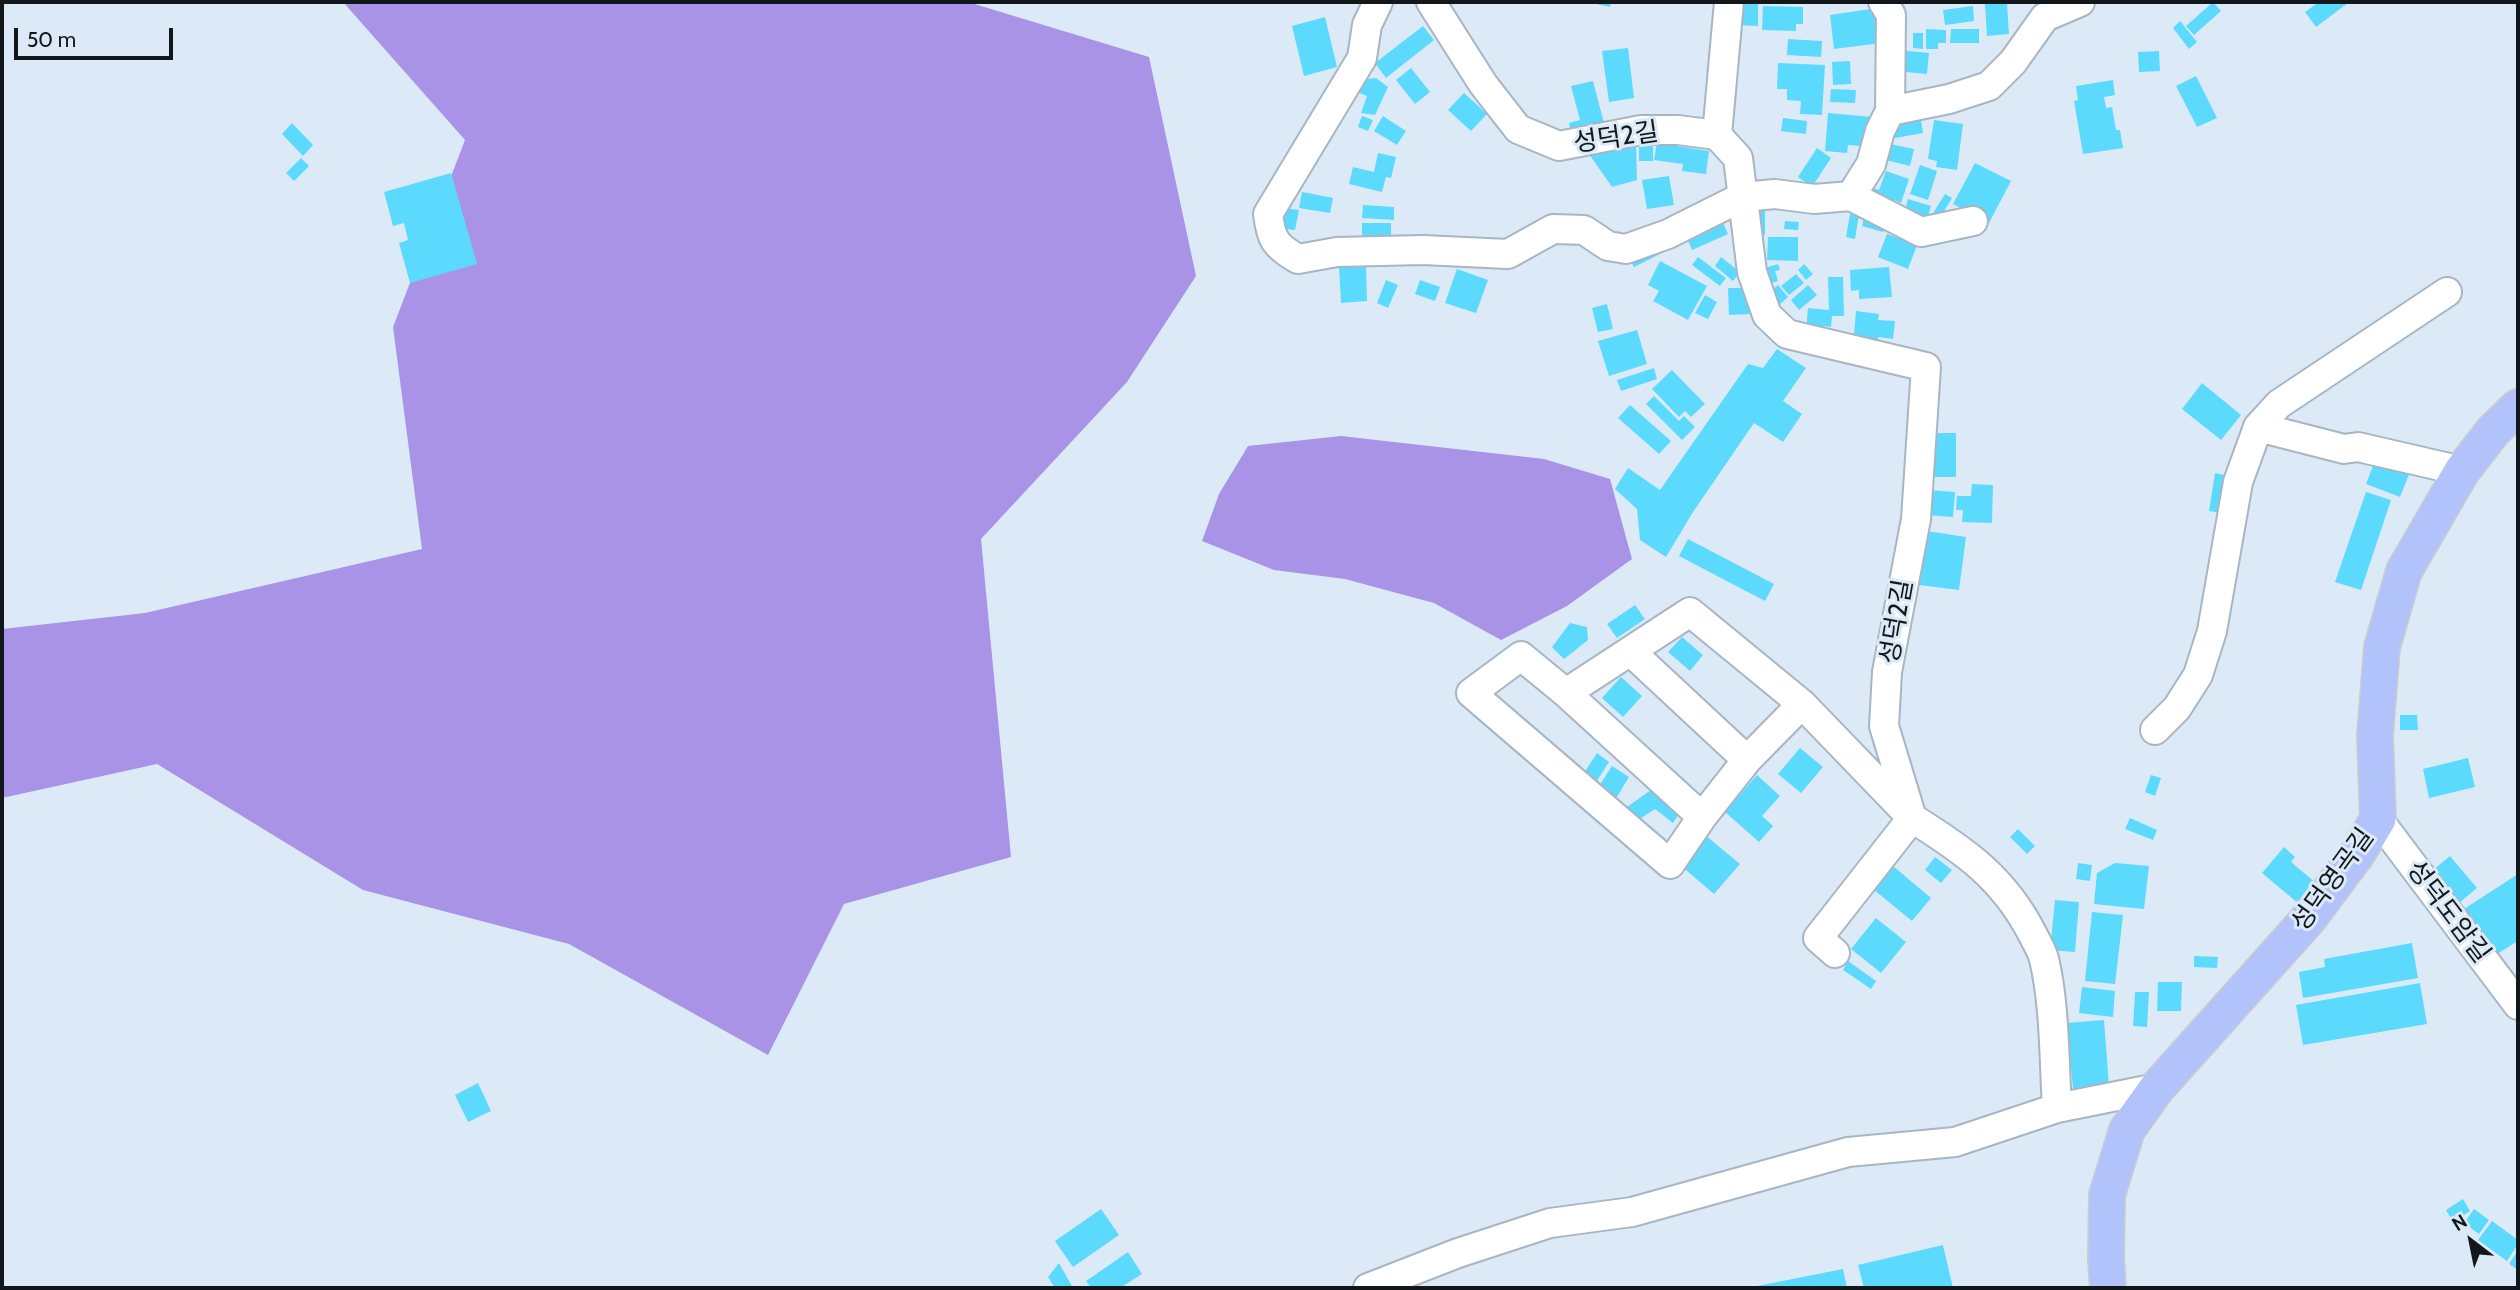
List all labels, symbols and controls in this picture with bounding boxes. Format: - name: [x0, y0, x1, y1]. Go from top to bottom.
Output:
- scale bar: [18, 14, 177, 58]
- text: 50 m: [27, 27, 76, 52]
- street label: 성덕2길: [1572, 117, 1660, 159]
- street label: 성덕2길: [1874, 577, 1920, 667]
- street label: 성덕영곡길: [2285, 822, 2381, 938]
- street label: 성덕도암길: [2400, 855, 2496, 969]
- north arrow: [2436, 1206, 2506, 1276]
- text: N: [2448, 1209, 2471, 1236]

